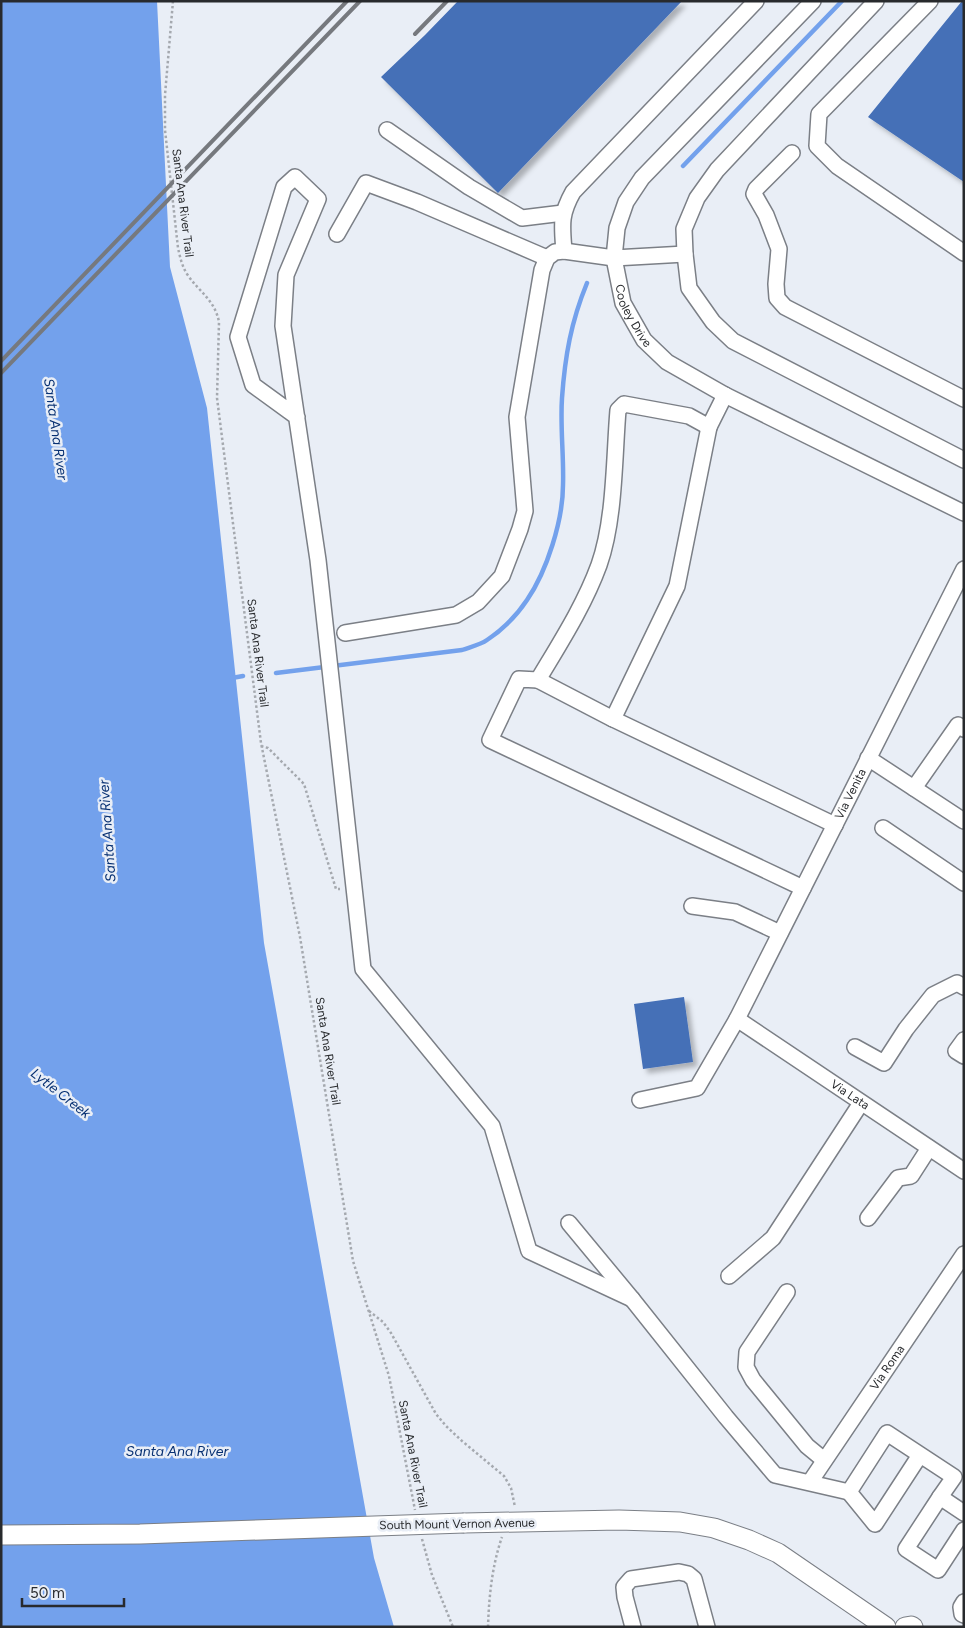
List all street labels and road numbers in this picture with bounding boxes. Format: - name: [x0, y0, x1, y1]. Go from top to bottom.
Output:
- street label: Santa Ana River Trail: [169, 148, 197, 258]
- street label: Cooley Drive: [612, 283, 654, 350]
- street label: Santa Ana River Trail: [244, 598, 272, 708]
- street label: Via Venita: [832, 766, 869, 822]
- street label: Santa Ana River Trail: [313, 996, 343, 1106]
- street label: Via Lata: [828, 1077, 872, 1113]
- street label: Via Roma: [867, 1343, 907, 1393]
- street label: Santa Ana River Trail: [396, 1399, 430, 1509]
- street label: South Mount Vernon Avenue: [379, 1516, 535, 1532]

